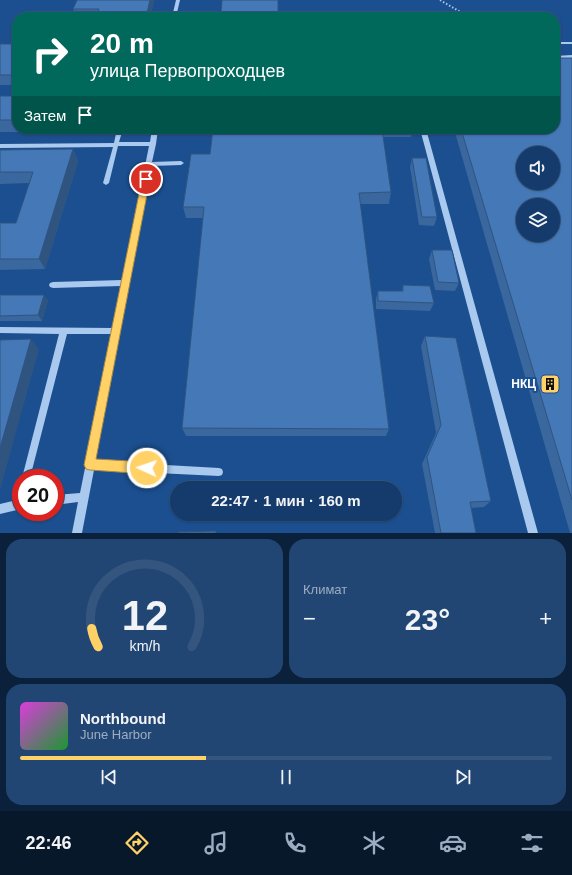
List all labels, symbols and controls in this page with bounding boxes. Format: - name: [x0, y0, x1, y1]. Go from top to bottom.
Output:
- icon: right: [24, 28, 76, 80]
- text: 20 m: [90, 28, 154, 59]
- text: улица Первопроходцев: [90, 61, 285, 81]
- icon: arrive: [74, 104, 96, 126]
- text: Затем: [24, 107, 66, 124]
- map controls: [516, 146, 560, 242]
- button: sound: [516, 146, 560, 190]
- pin: [129, 162, 163, 196]
- icon: arrive: [135, 168, 157, 190]
- button: layers: [516, 198, 560, 242]
- building icon: НКЦ: [539, 373, 561, 395]
- place label: НКЦ: [511, 377, 536, 391]
- position arrow: [126, 447, 168, 489]
- speed limit sign: 20: [12, 469, 64, 521]
- text: 22:47 · 1 мин · 160 m: [211, 492, 361, 509]
- text: Климат: [303, 582, 347, 597]
- text: 12: [121, 591, 168, 638]
- text: 23°: [405, 603, 450, 636]
- text: −: [303, 606, 316, 631]
- text: +: [539, 606, 552, 631]
- text: km/h: [129, 637, 160, 653]
- text: Northbound: [80, 710, 166, 727]
- text: June Harbor: [80, 727, 152, 742]
- icon: previous: [98, 766, 120, 788]
- icon: pause: [275, 766, 297, 788]
- icon: next: [452, 766, 474, 788]
- icon: directions: [123, 829, 151, 857]
- icon: music: [202, 829, 230, 857]
- icon: phone: [281, 829, 309, 857]
- icon: climate: [360, 829, 388, 857]
- icon: car: [439, 829, 467, 857]
- icon: filters: [518, 829, 546, 857]
- text: 22:46: [26, 833, 72, 853]

